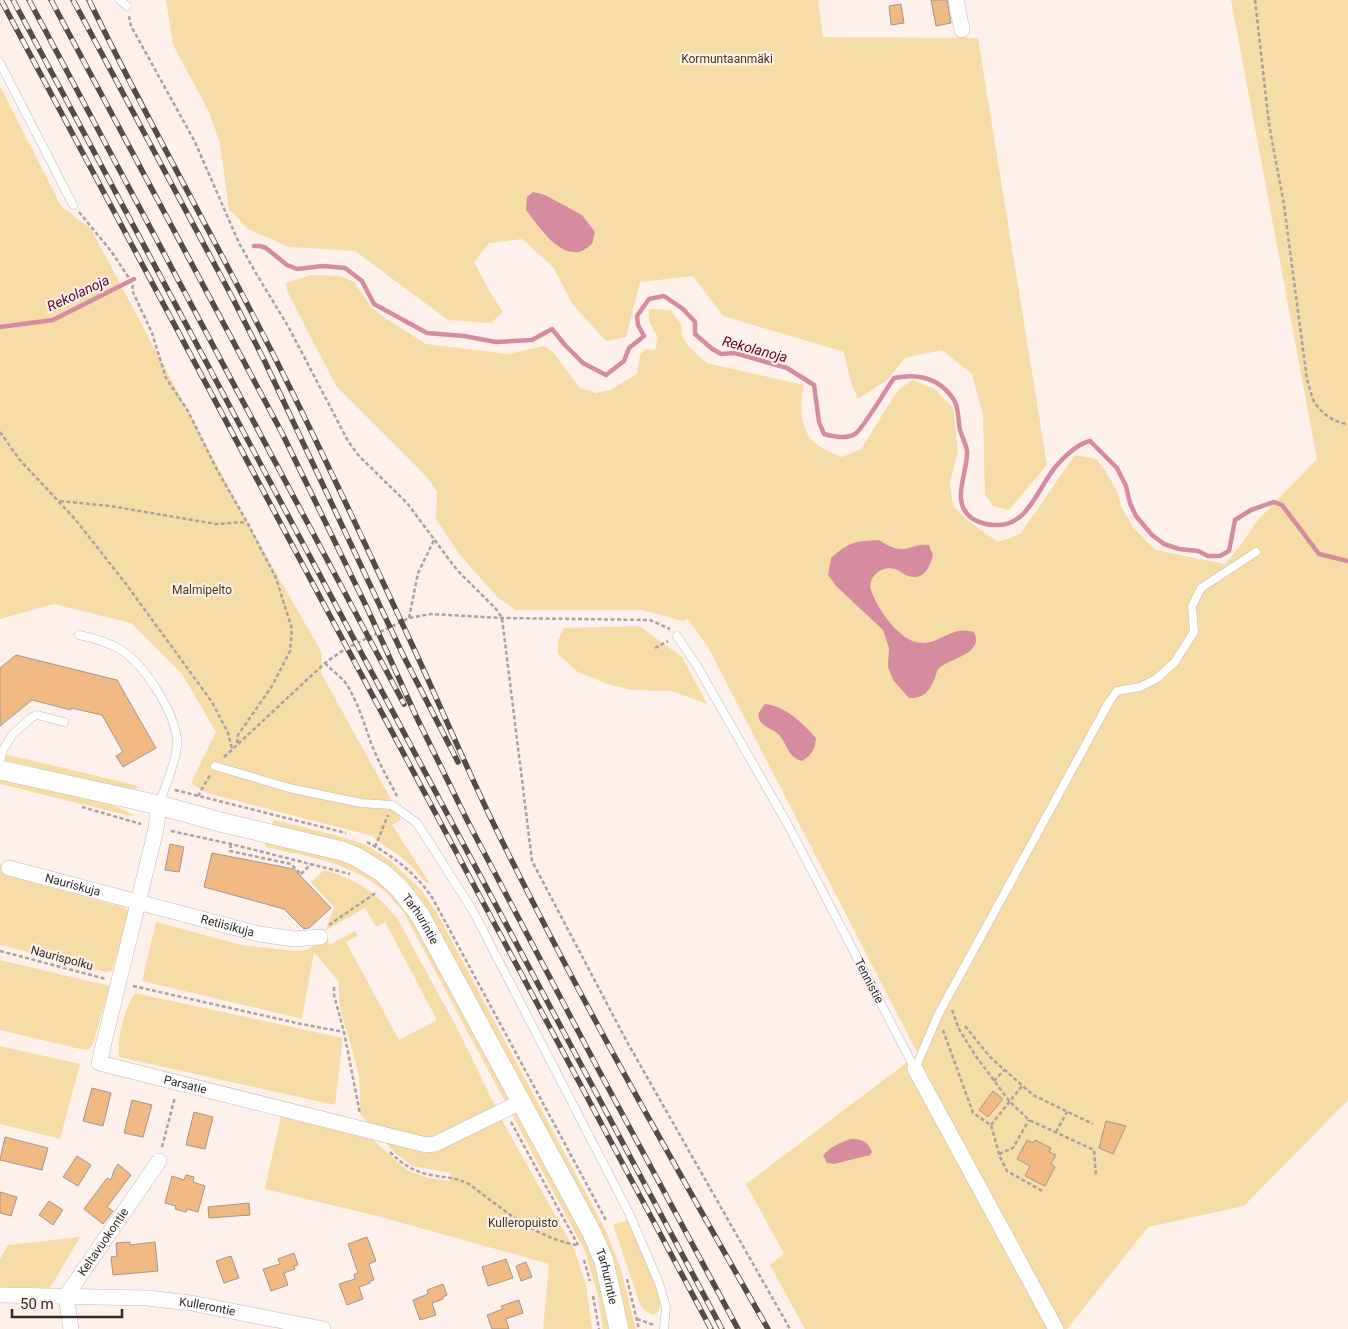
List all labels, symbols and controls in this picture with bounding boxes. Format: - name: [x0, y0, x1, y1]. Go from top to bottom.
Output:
- park label: Kormuntaanmäki: [681, 52, 773, 66]
- water label: Rekolanoja: [44, 272, 112, 314]
- water label: Rekolanoja: [721, 333, 789, 365]
- park label: Malmipelto: [172, 583, 232, 597]
- street label: Nauriskuja: [43, 871, 102, 899]
- street label: Tarhurintie: [399, 891, 441, 947]
- street label: Retiisikuja: [199, 912, 256, 939]
- street label: Naurispolku: [29, 943, 95, 973]
- street label: Tennistie: [852, 956, 887, 1006]
- street label: Parsatie: [162, 1072, 208, 1097]
- street label: Keltavuokontie: [75, 1205, 131, 1279]
- park label: Kulleropuisto: [488, 1216, 558, 1230]
- street label: Tarhurintie: [592, 1246, 620, 1306]
- scale bar: [12, 1286, 122, 1318]
- text: 50 m: [20, 1295, 54, 1313]
- street label: Kullerontie: [179, 1295, 237, 1319]

